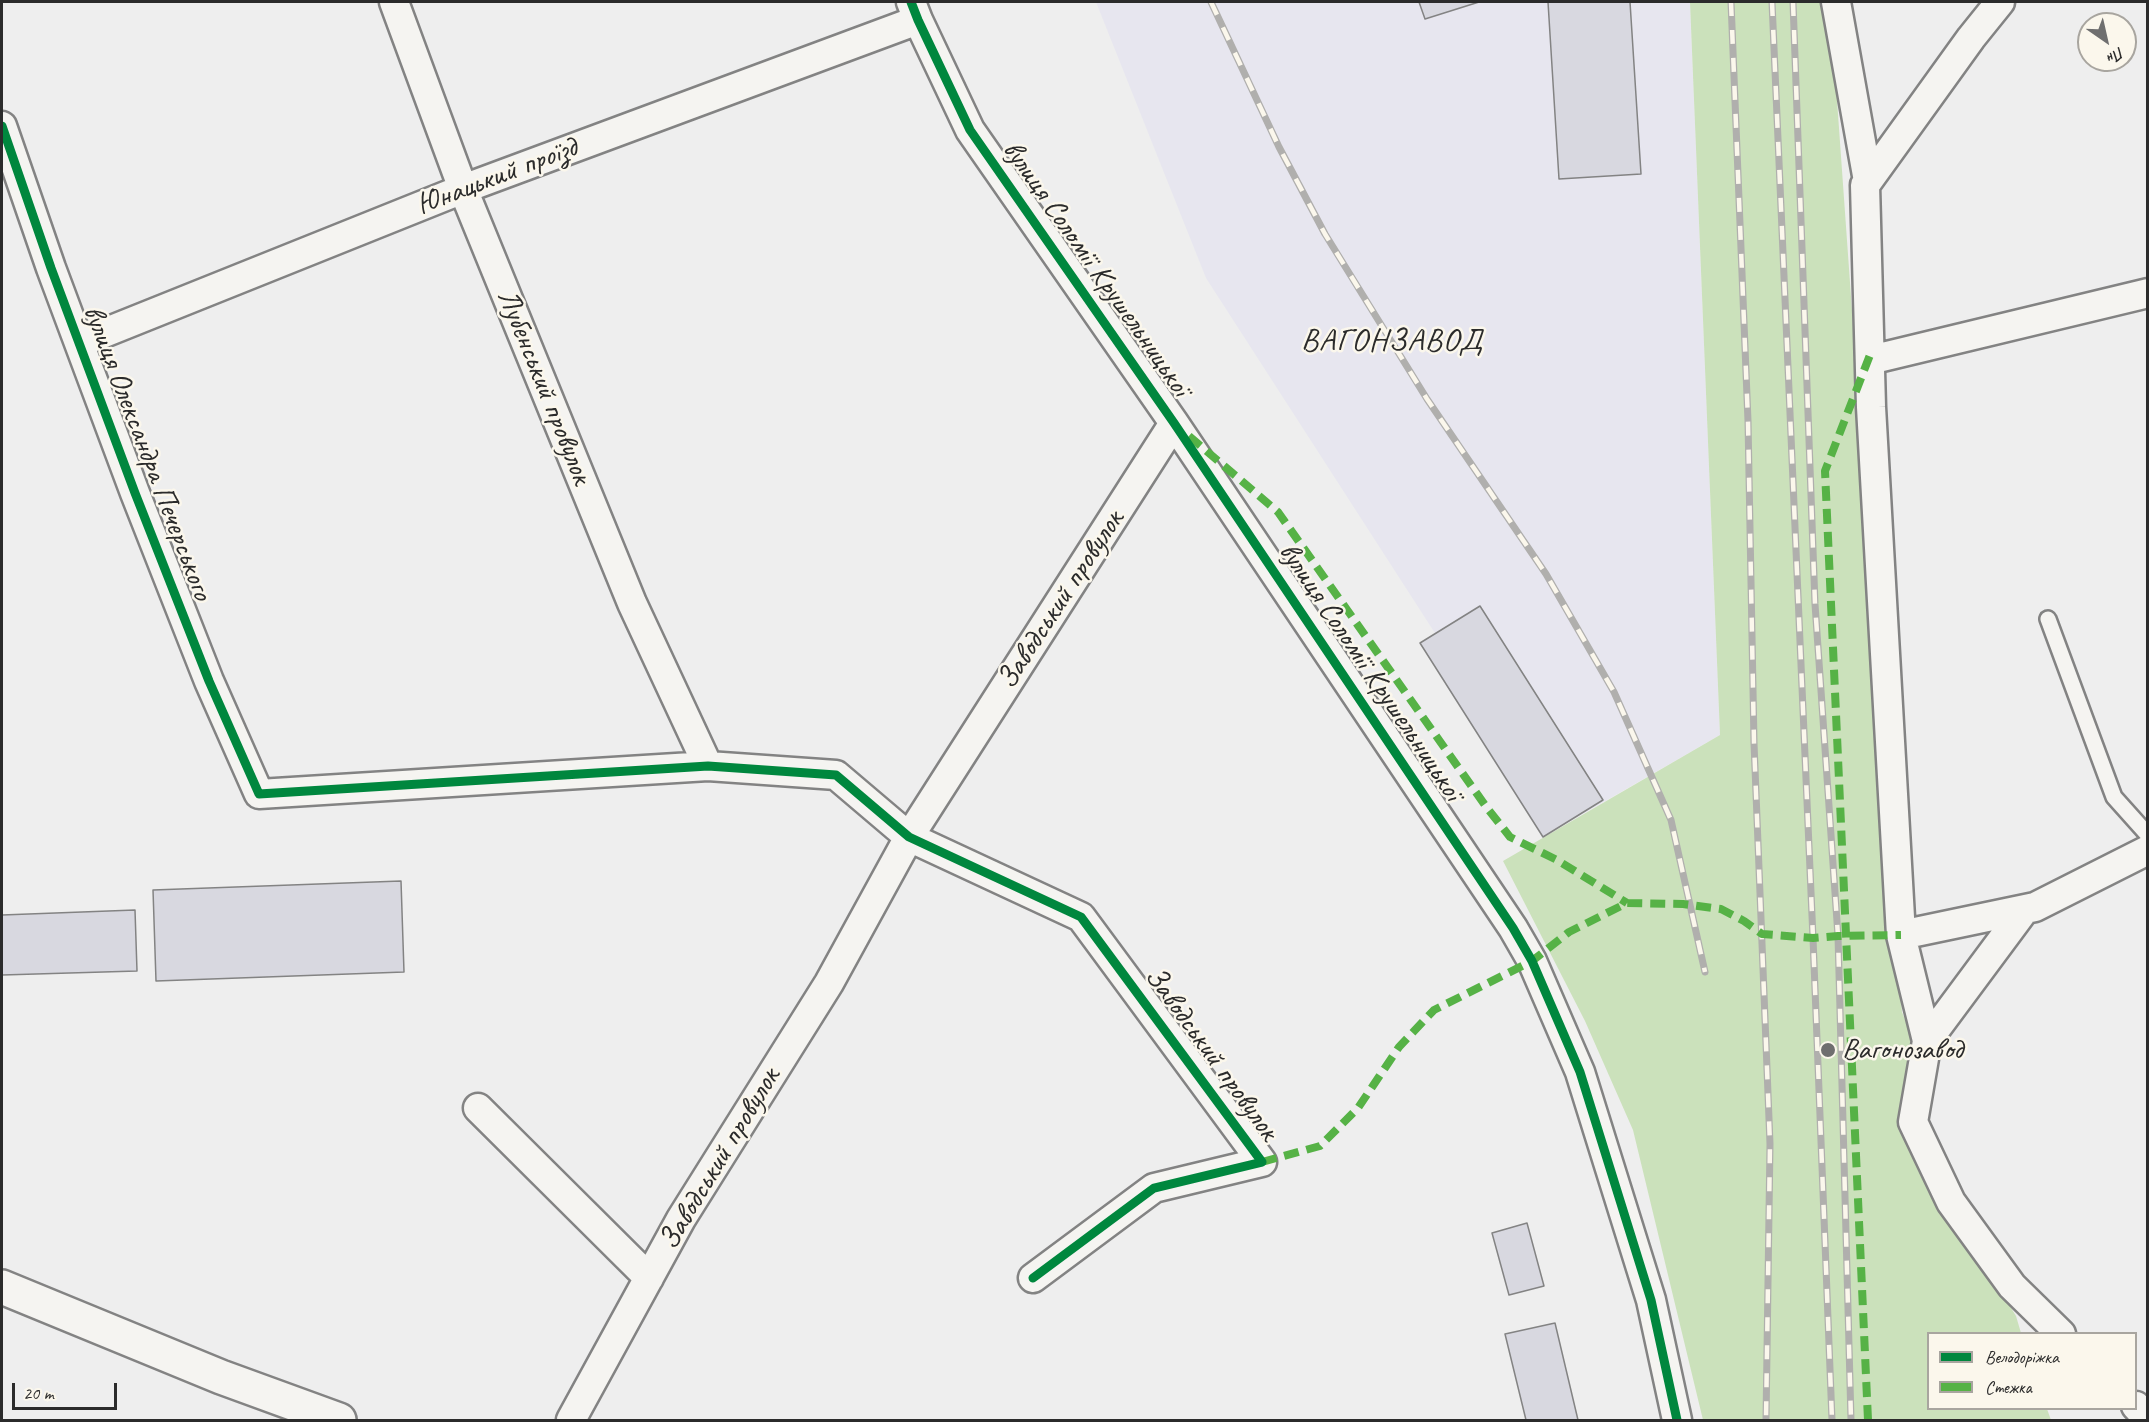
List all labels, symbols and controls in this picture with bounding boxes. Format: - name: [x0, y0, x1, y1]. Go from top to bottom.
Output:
- north arrow: [2077, 12, 2137, 72]
- text: Пн: [2103, 42, 2128, 68]
- street label: Юнацький проїзд: [412, 130, 582, 224]
- street label: вулиця Соломії Крушельницької: [994, 134, 1198, 404]
- street label: Лубенський провулок: [489, 284, 599, 490]
- street label: вулиця Олександра Печерського: [74, 301, 220, 605]
- district label: ВАГОНЗАВОД: [1299, 323, 1485, 361]
- street label: Заводський провулок: [990, 504, 1132, 696]
- street label: вулиця Соломії Крушельницької: [1270, 536, 1470, 808]
- street label: Заводський провулок: [1136, 960, 1286, 1148]
- place label: Вагонозавод: [1842, 1032, 1963, 1068]
- marker: Вагонозавод: [1819, 1041, 1837, 1059]
- street label: Заводський провулок: [652, 1062, 788, 1256]
- legend: [1927, 1332, 2137, 1410]
- text: Велодоріжка: [1985, 1346, 2059, 1368]
- scale bar: [15, 1371, 120, 1409]
- text: Стежка: [1985, 1376, 2032, 1398]
- text: 20 m: [23, 1382, 54, 1404]

